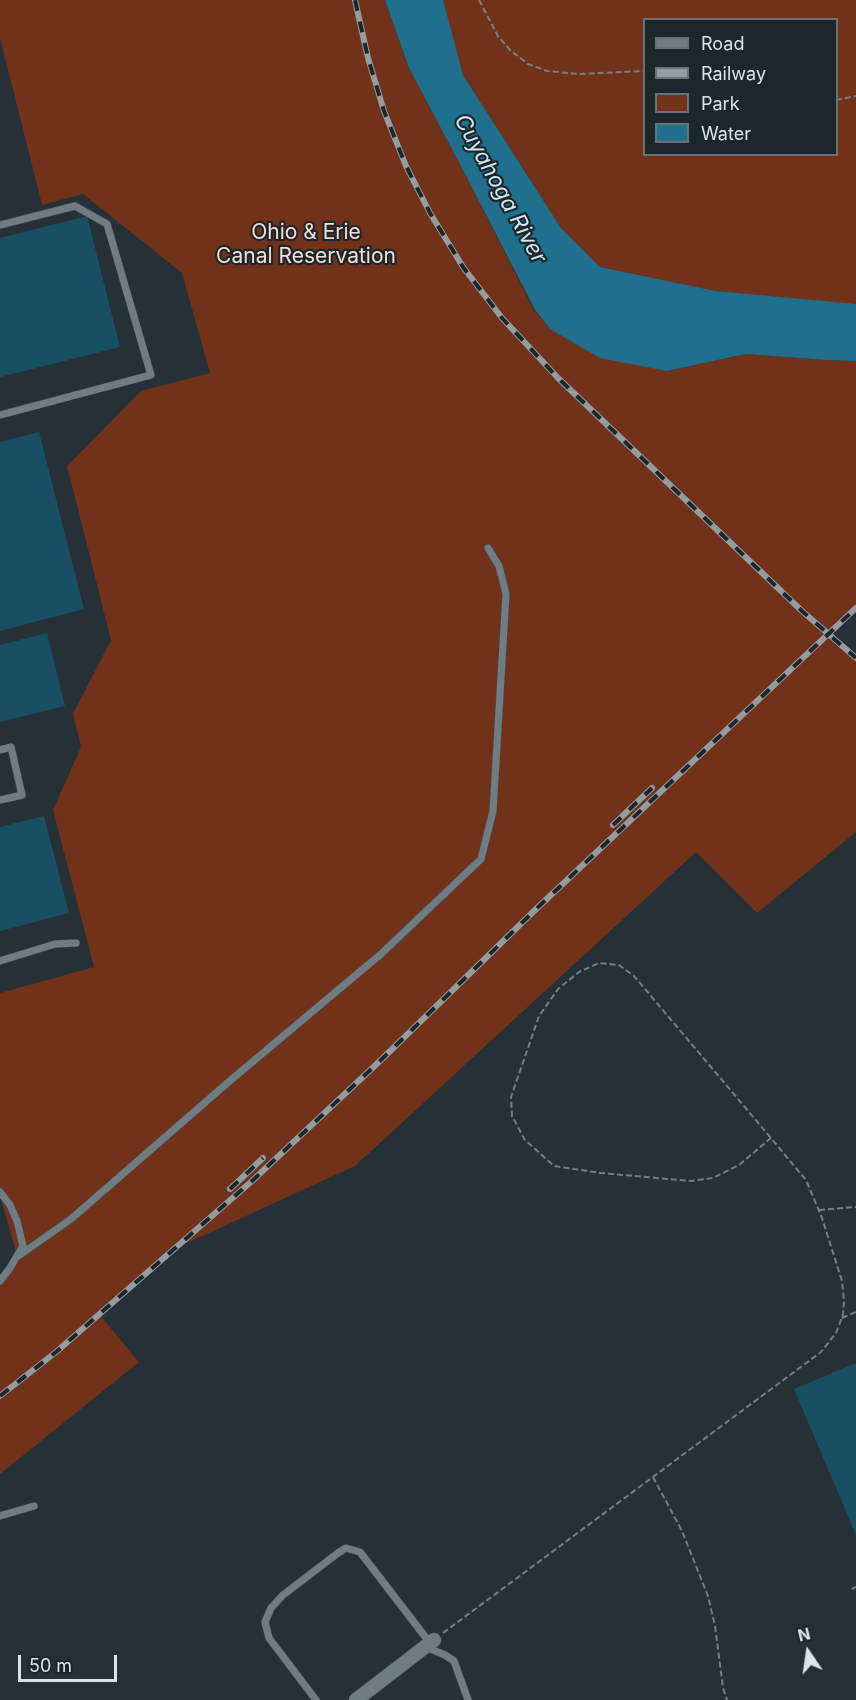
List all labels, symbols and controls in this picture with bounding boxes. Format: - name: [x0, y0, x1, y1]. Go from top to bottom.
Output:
- legend: [643, 18, 838, 156]
- text: Road: [701, 33, 744, 54]
- text: Railway: [701, 63, 766, 84]
- text: Park: [701, 93, 740, 114]
- water label: Cuyahoga River: [448, 110, 552, 268]
- text: Water: [701, 123, 751, 144]
- park label: Ohio & Erie Canal Reservation: [216, 220, 396, 270]
- north arrow: [778, 1622, 838, 1682]
- text: N: [796, 1623, 812, 1646]
- scale bar: [21, 1643, 120, 1681]
- text: 50 m: [29, 1655, 72, 1676]

